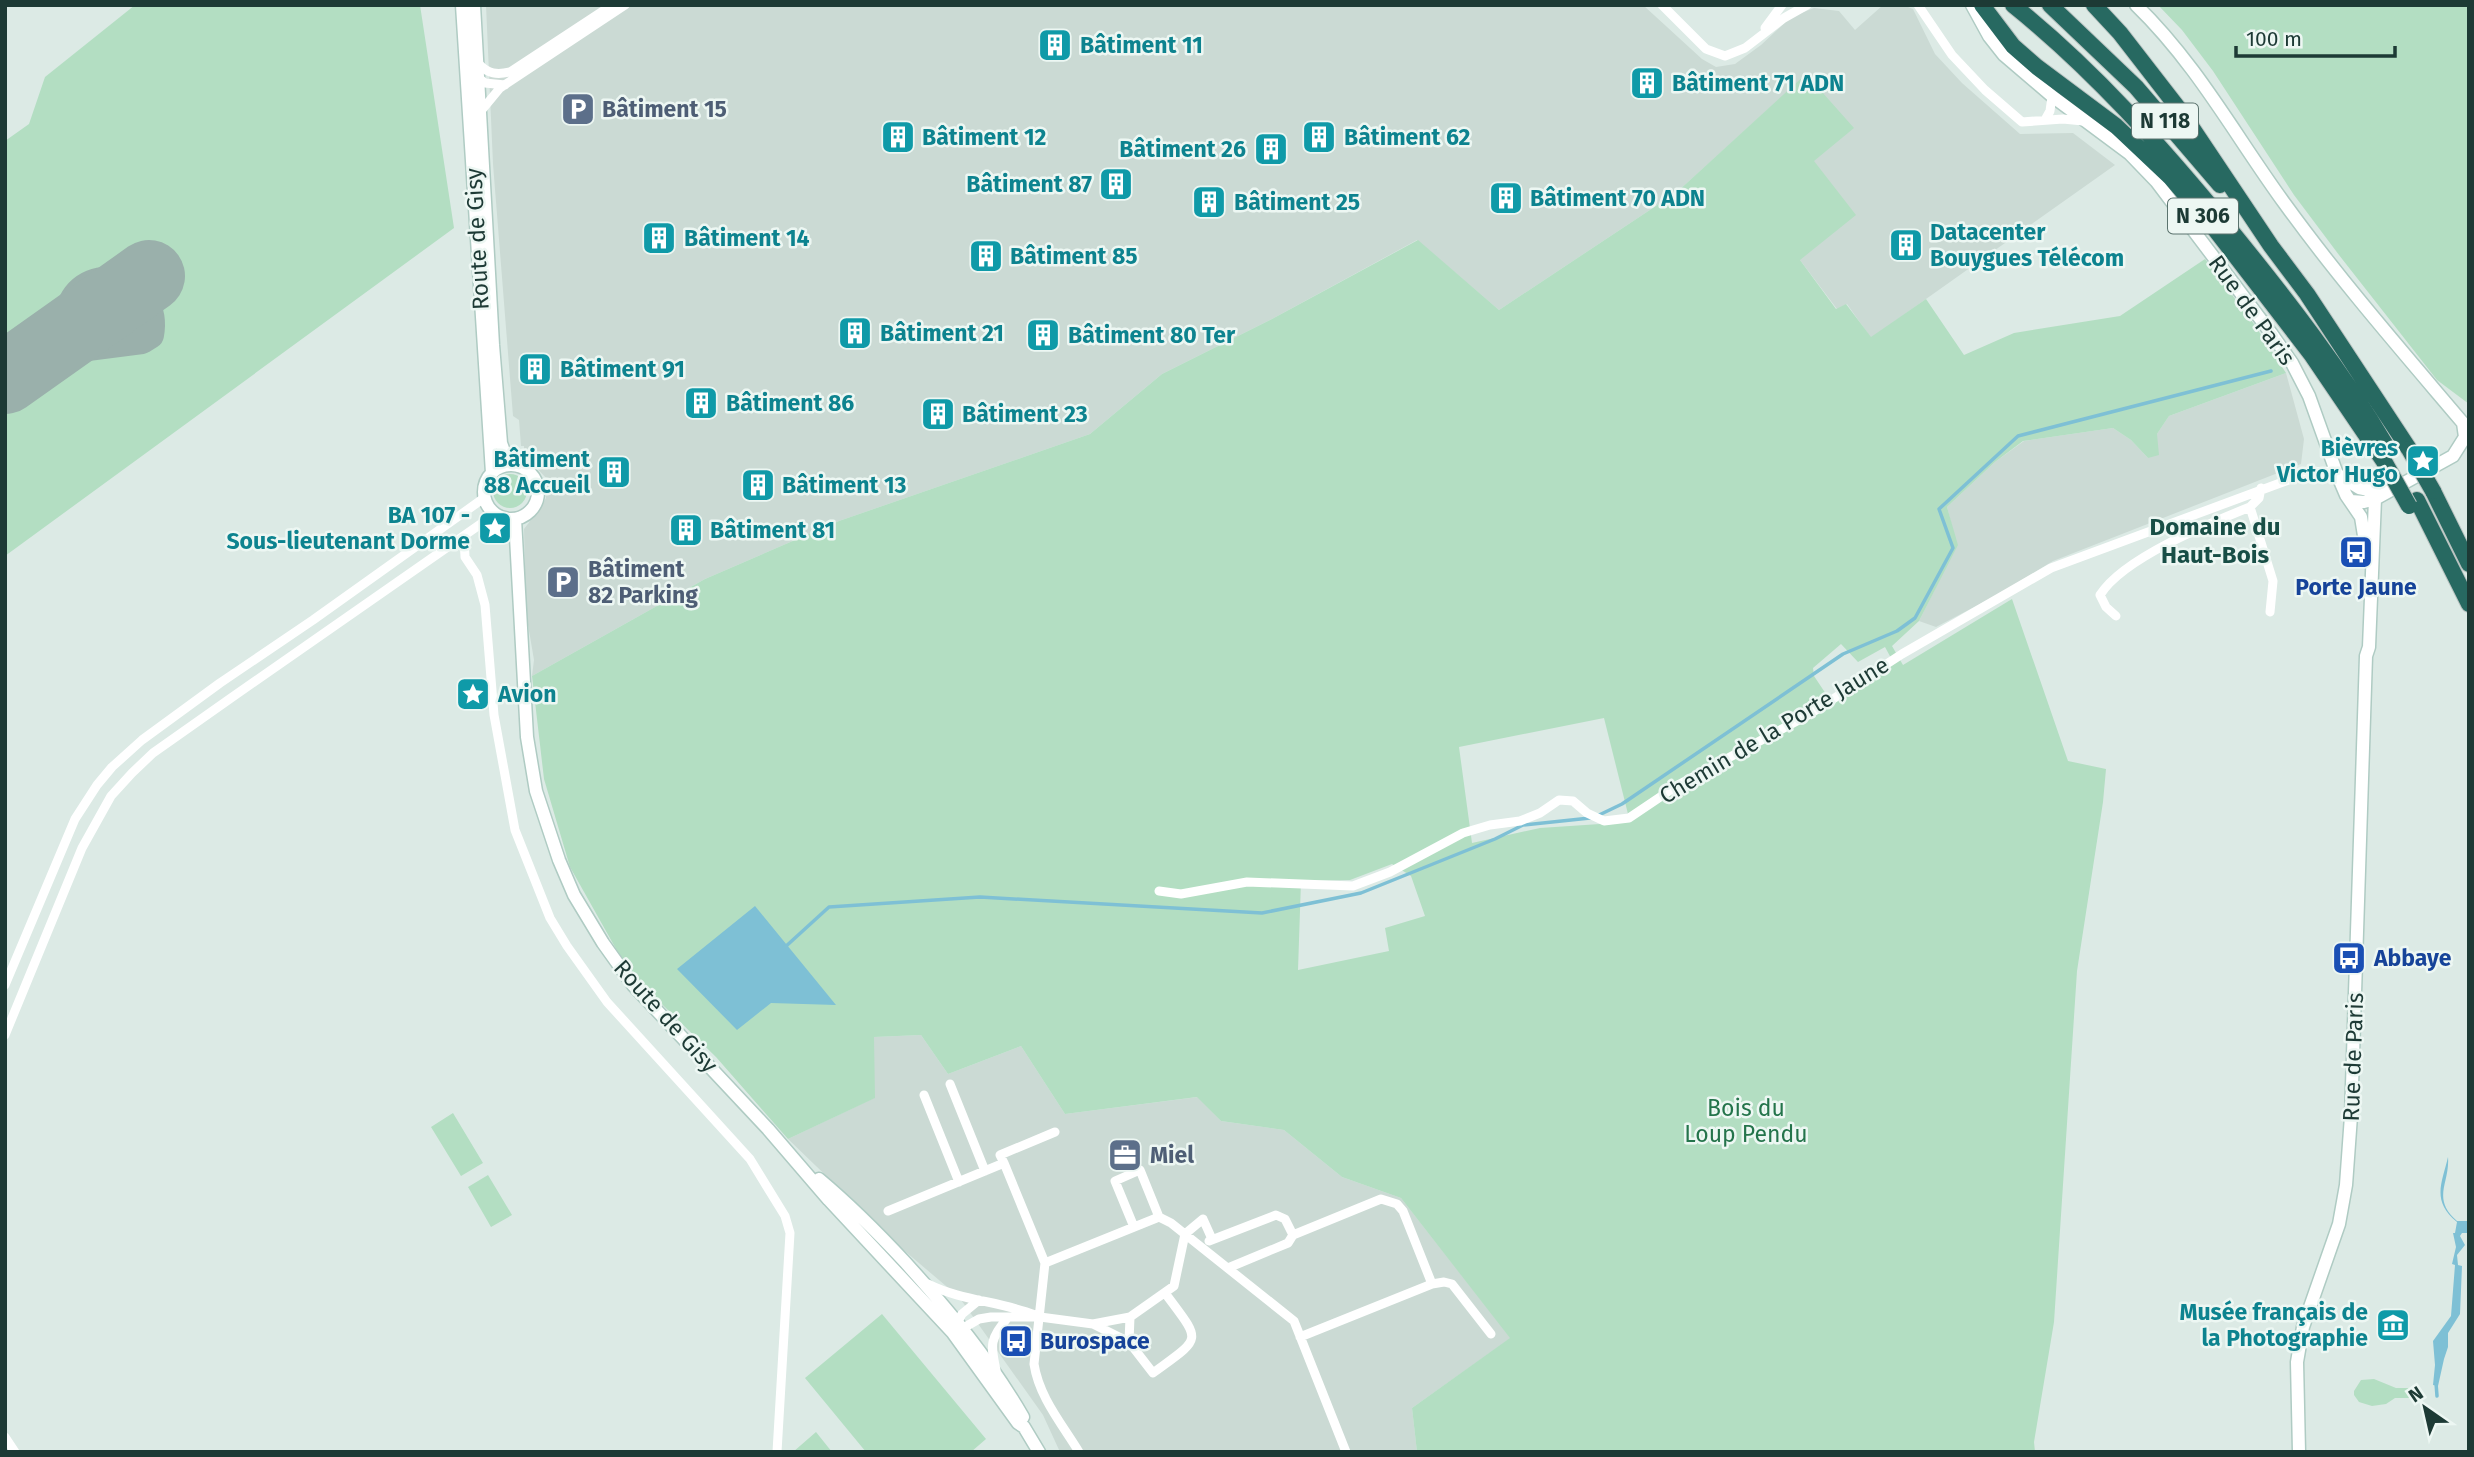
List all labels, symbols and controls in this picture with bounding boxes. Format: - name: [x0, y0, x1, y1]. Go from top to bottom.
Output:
- scale bar: [2236, 14, 2395, 58]
- building icon: Bâtiment 11: [1036, 26, 1074, 64]
- text: 100 m: [2246, 26, 2302, 52]
- place label: Bâtiment 11: [1080, 31, 1203, 59]
- building icon: Bâtiment 71 ADN: [1628, 64, 1666, 102]
- place label: Bâtiment 71 ADN: [1672, 69, 1844, 97]
- parking icon: Bâtiment 15: [559, 90, 597, 128]
- place label: Bâtiment 15: [602, 95, 727, 123]
- road number: N 118: [2132, 104, 2198, 138]
- building icon: Bâtiment 12: [879, 118, 917, 156]
- building icon: Bâtiment 62: [1300, 118, 1338, 156]
- place label: Bâtiment 12: [922, 123, 1047, 151]
- place label: Bâtiment 62: [1344, 123, 1471, 151]
- building icon: Bâtiment 26: [1252, 130, 1290, 168]
- place label: Bâtiment 26: [1119, 135, 1246, 163]
- building icon: Bâtiment 87: [1097, 165, 1135, 203]
- street label: Route de Gisy: [459, 167, 495, 311]
- place label: Bâtiment 87: [966, 170, 1092, 198]
- building icon: Bâtiment 70 ADN: [1487, 179, 1525, 217]
- building icon: Bâtiment 25: [1190, 183, 1228, 221]
- place label: Bâtiment 70 ADN: [1530, 184, 1705, 212]
- place label: Bâtiment 25: [1234, 188, 1360, 216]
- road number: N 306: [2168, 198, 2238, 234]
- place label: Datacenter Bouygues Télécom: [1930, 218, 2124, 272]
- building icon: Bâtiment 14: [640, 219, 678, 257]
- place label: Bâtiment 14: [684, 224, 810, 252]
- building icon: Datacenter Bouygues Télécom: [1887, 226, 1925, 264]
- building icon: Bâtiment 85: [967, 237, 1005, 275]
- place label: Bâtiment 85: [1010, 242, 1138, 270]
- street label: Rue de Paris: [2203, 250, 2301, 370]
- building icon: Bâtiment 21: [836, 314, 874, 352]
- building icon: Bâtiment 80 Ter: [1024, 316, 1062, 354]
- place label: Bâtiment 21: [880, 319, 1004, 347]
- place label: Bâtiment 80 Ter: [1068, 321, 1236, 349]
- building icon: Bâtiment 91: [516, 350, 554, 388]
- place label: Bâtiment 91: [560, 355, 685, 383]
- building icon: Bâtiment 86: [682, 384, 720, 422]
- place label: Bâtiment 86: [726, 389, 854, 417]
- building icon: Bâtiment 23: [919, 395, 957, 433]
- place label: Bâtiment 23: [962, 400, 1088, 428]
- place label: Bièvres Victor Hugo: [2276, 434, 2398, 488]
- place icon: Bièvres Victor Hugo: [2404, 442, 2442, 480]
- place label: Bâtiment 88 Accueil: [484, 445, 591, 499]
- building icon: Bâtiment 88 Accueil: [595, 453, 633, 491]
- building icon: Bâtiment 13: [739, 466, 777, 504]
- place label: Bâtiment 13: [782, 471, 907, 499]
- place label: BA 107 - Sous-lieutenant Dorme: [226, 501, 470, 555]
- place icon: BA 107 - Sous-lieutenant Dorme: [476, 509, 514, 547]
- building icon: Bâtiment 81: [667, 511, 705, 549]
- district label: Domaine du Haut-Bois: [2150, 513, 2280, 569]
- place label: Bâtiment 81: [710, 516, 835, 544]
- bus stop icon: Porte Jaune: [2337, 533, 2375, 571]
- place label: Bâtiment 82 Parking: [588, 555, 698, 609]
- parking icon: Bâtiment 82 Parking: [544, 563, 582, 601]
- place label: Porte Jaune: [2295, 573, 2417, 601]
- street label: Chemin de la Porte Jaune: [1654, 650, 1894, 810]
- place icon: Avion: [454, 675, 492, 713]
- place label: Avion: [497, 680, 557, 708]
- bus stop icon: Abbaye: [2330, 939, 2368, 977]
- place label: Abbaye: [2373, 944, 2452, 972]
- street label: Route de Gisy: [608, 954, 724, 1079]
- street label: Rue de Paris: [2337, 992, 2369, 1122]
- park label: Bois du Loup Pendu: [1684, 1094, 1808, 1148]
- office icon: Miel: [1106, 1136, 1144, 1174]
- place label: Miel: [1150, 1141, 1194, 1169]
- place label: Musée français de la Photographie: [2179, 1298, 2368, 1352]
- museum icon: Musée français de la Photographie: [2374, 1306, 2412, 1344]
- bus stop icon: Burospace: [997, 1322, 1035, 1360]
- place label: Burospace: [1040, 1327, 1150, 1355]
- north arrow: [2390, 1373, 2460, 1443]
- text: N: [2404, 1381, 2427, 1407]

